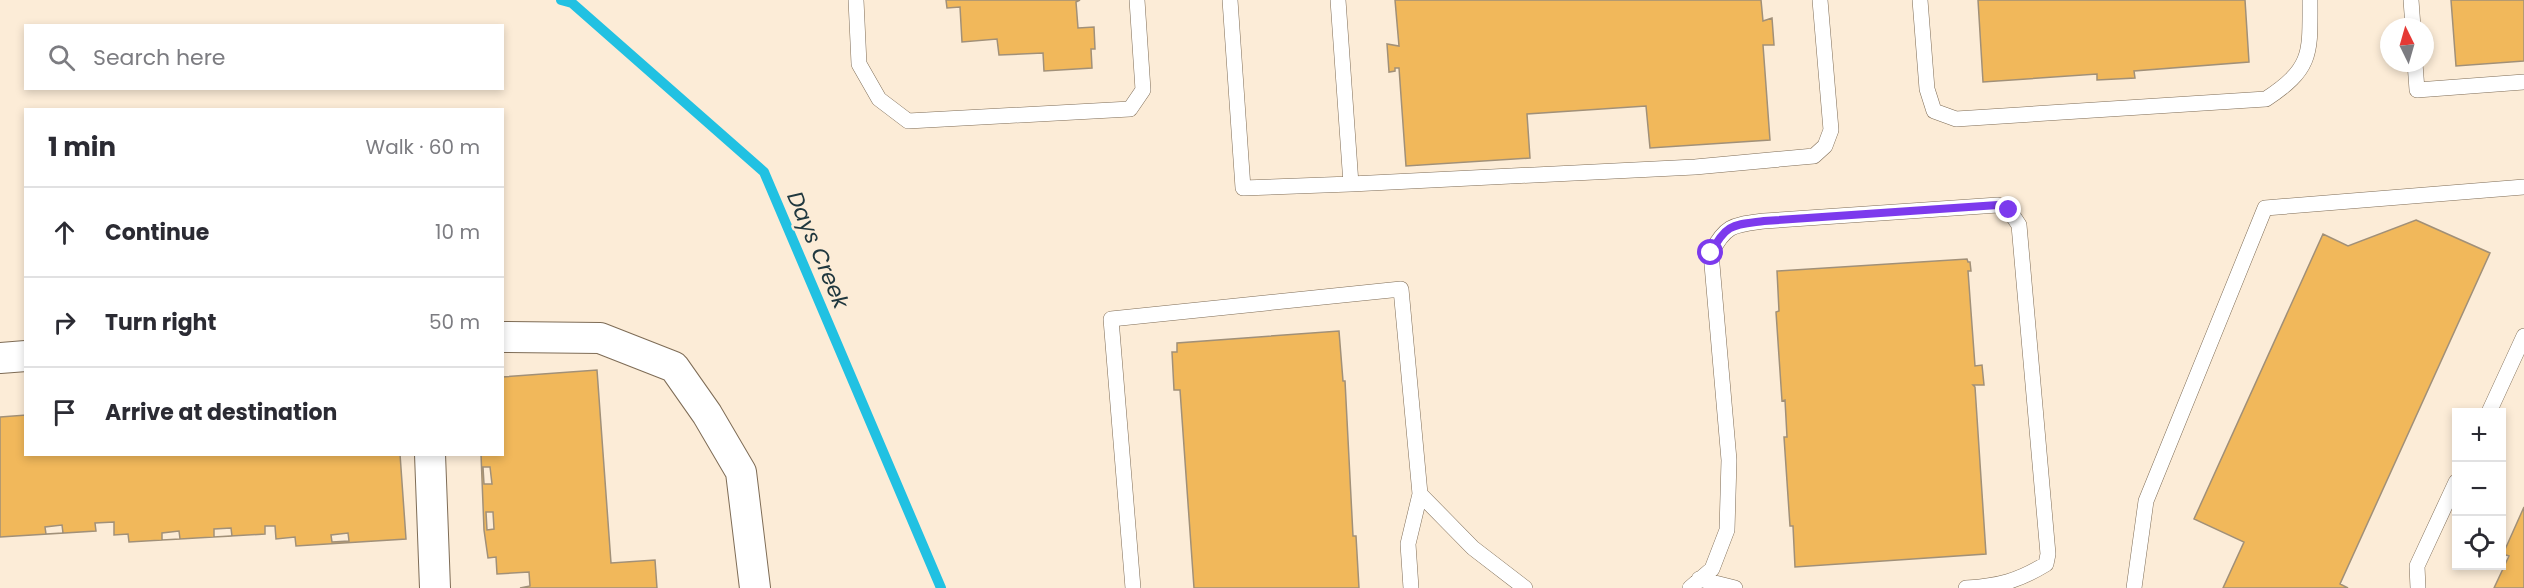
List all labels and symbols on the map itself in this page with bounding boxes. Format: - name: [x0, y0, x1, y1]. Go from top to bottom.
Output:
- north arrow: [2380, 18, 2434, 72]
- water label: Days Creek: [779, 187, 857, 315]
- route end: [1995, 196, 2021, 222]
- route start: [1697, 239, 1723, 265]

